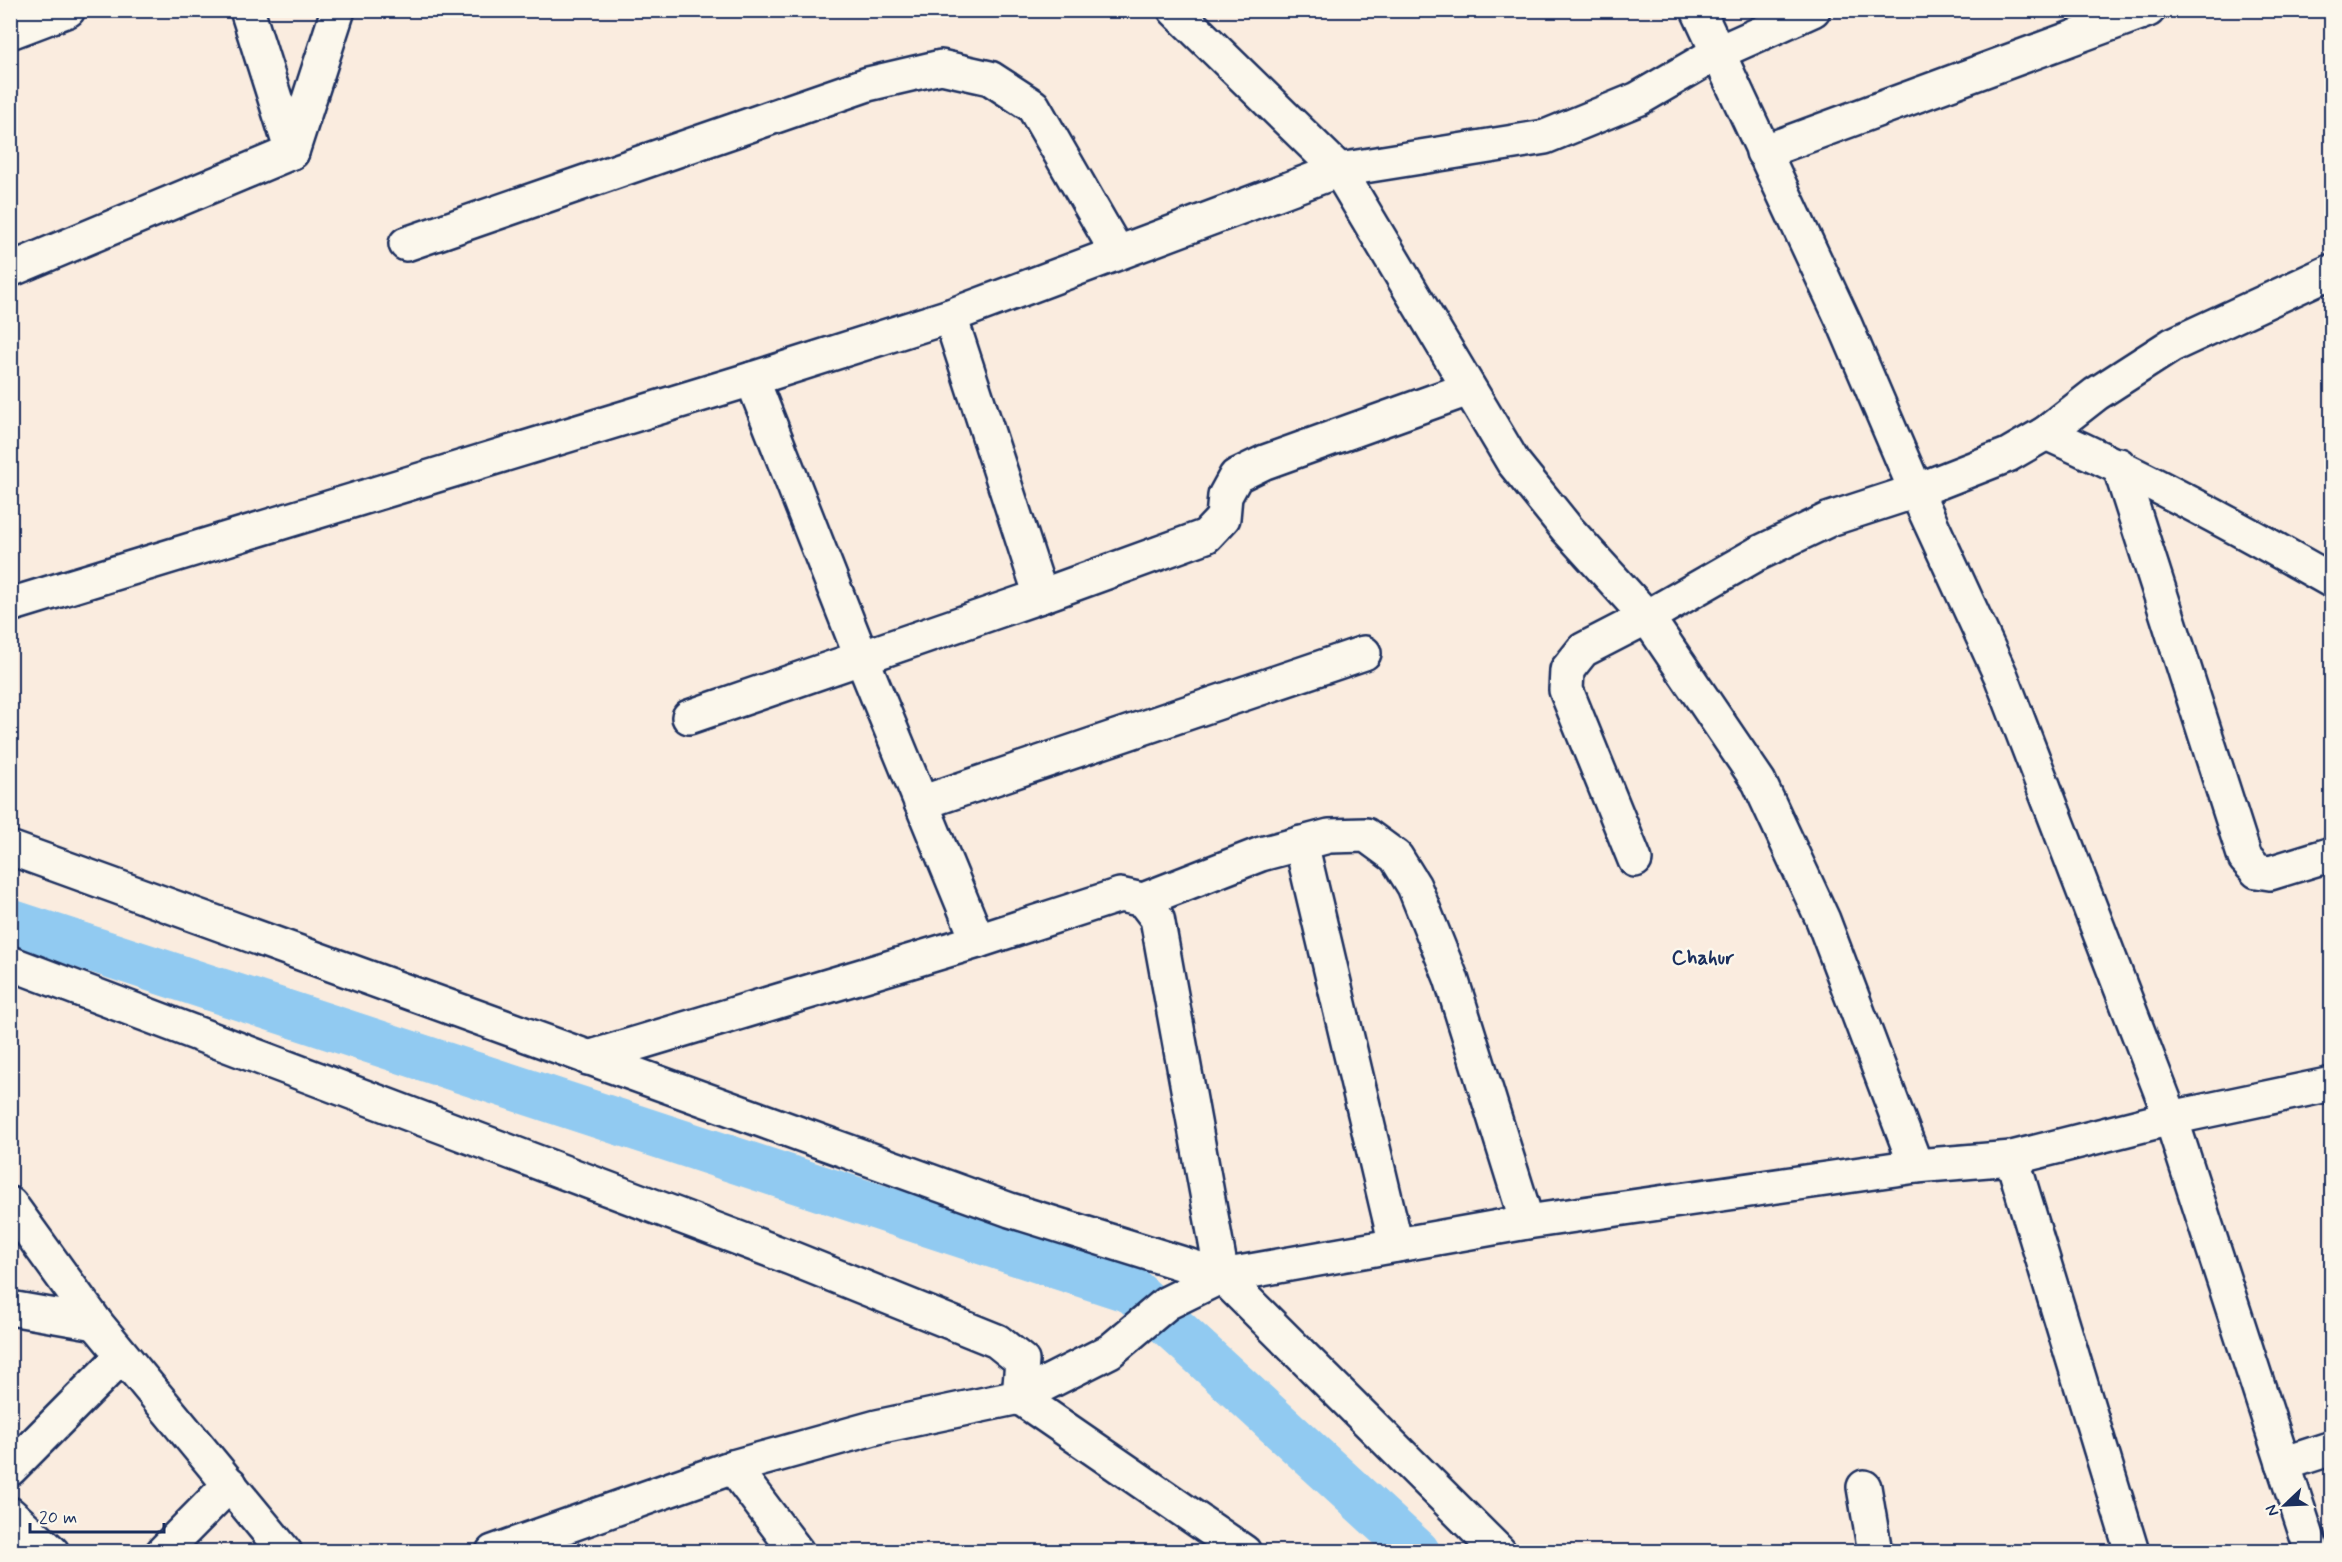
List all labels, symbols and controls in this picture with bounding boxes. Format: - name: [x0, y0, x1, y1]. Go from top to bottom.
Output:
- district label: Chahur: [1672, 944, 1735, 972]
- north arrow: [2255, 1475, 2315, 1535]
- scale bar: [30, 1496, 164, 1534]
- text: N: [2261, 1501, 2284, 1519]
- text: 20 m: [39, 1506, 77, 1530]

